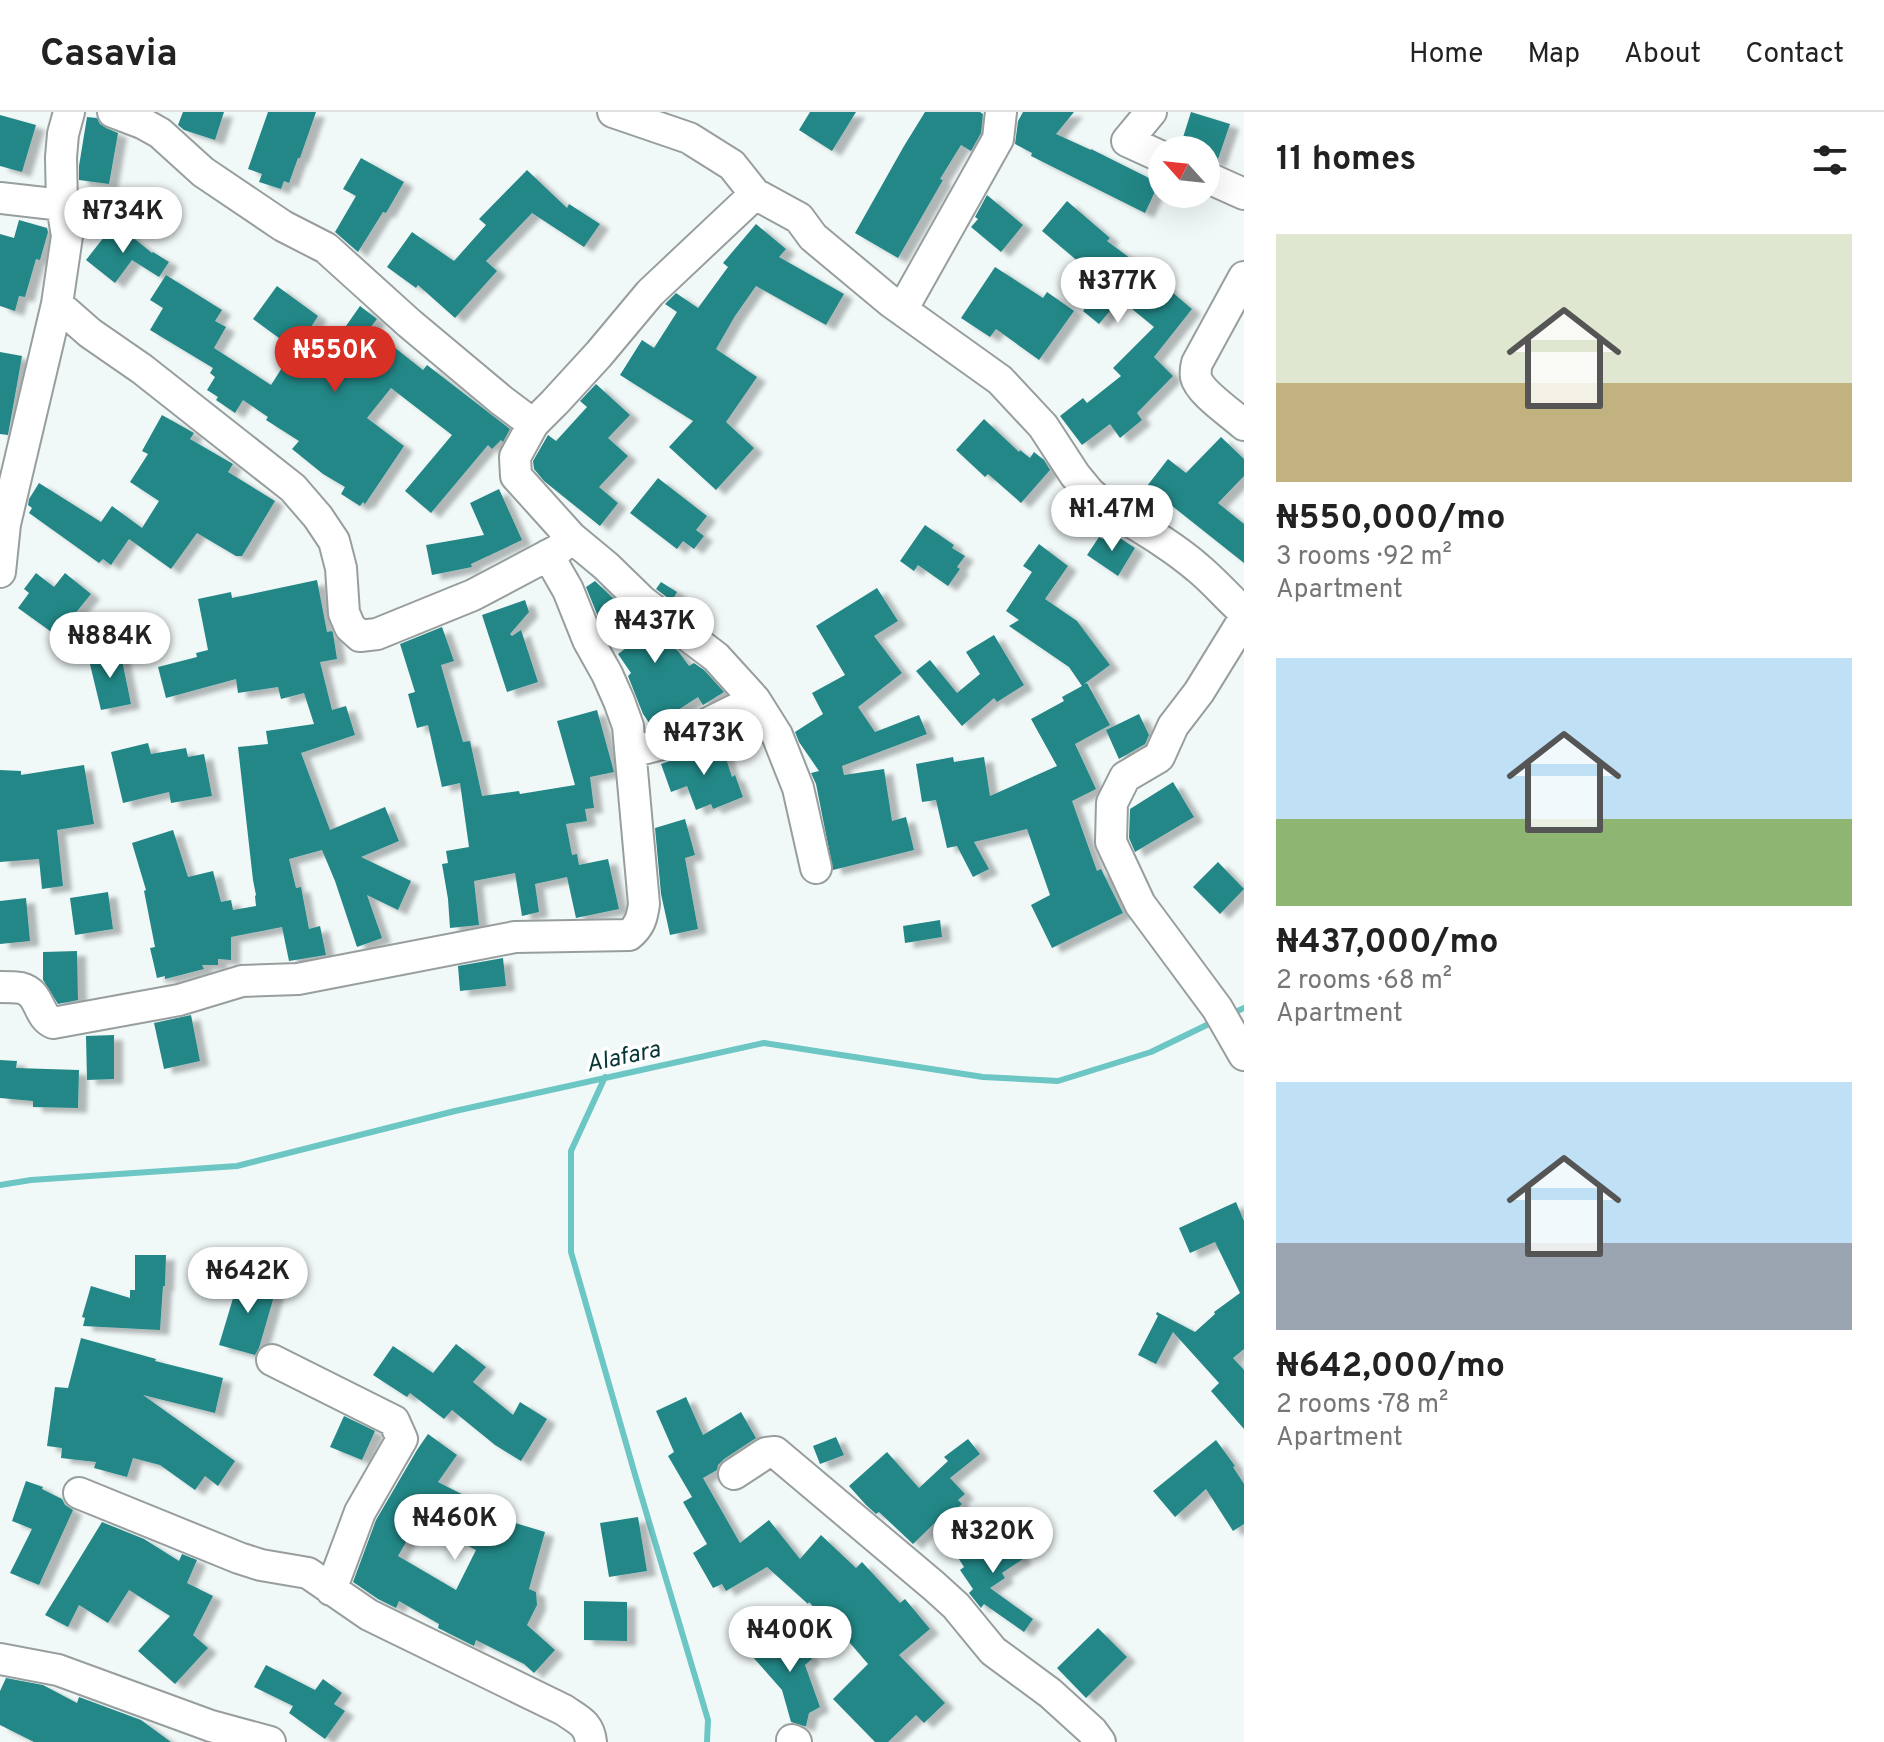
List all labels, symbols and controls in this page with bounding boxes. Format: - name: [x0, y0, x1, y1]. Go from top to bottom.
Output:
- text: Casavia: [40, 31, 178, 80]
- text: Home: [1409, 37, 1483, 73]
- text: Map: [1527, 37, 1580, 73]
- text: About: [1624, 37, 1701, 73]
- text: Contact: [1745, 37, 1844, 73]
- north arrow: [1148, 136, 1220, 208]
- map controls: [1148, 136, 1220, 208]
- icon: filters: [1808, 138, 1852, 182]
- text: 11 homes: [1276, 139, 1416, 182]
- pin: ₦734K: [67, 187, 179, 255]
- text: ₦734K: [82, 196, 164, 229]
- pin: ₦377K: [1062, 257, 1174, 325]
- text: ₦377K: [1079, 266, 1157, 299]
- icon: home: [1492, 286, 1636, 430]
- pin: ₦550K: [279, 326, 391, 394]
- text: ₦550K: [293, 335, 377, 368]
- pin: ₦1.47M: [1047, 485, 1177, 553]
- text: ₦1.47M: [1069, 494, 1155, 527]
- text: ₦550,000/mo: [1276, 498, 1505, 541]
- text: 3 rooms · 92 m²: [1276, 541, 1452, 574]
- text: Apartment: [1276, 574, 1403, 607]
- pin: ₦437K: [599, 597, 711, 665]
- text: ₦437K: [614, 606, 696, 639]
- pin: ₦884K: [54, 612, 166, 680]
- text: ₦884K: [67, 621, 153, 654]
- pin: ₦473K: [648, 709, 760, 777]
- icon: home: [1492, 710, 1636, 854]
- text: ₦473K: [663, 718, 745, 751]
- text: ₦437,000/mo: [1276, 922, 1499, 965]
- text: 2 rooms · 68 m²: [1276, 965, 1452, 998]
- text: Apartment: [1276, 998, 1403, 1031]
- water label: Alafara: [584, 1035, 664, 1080]
- icon: home: [1492, 1134, 1636, 1278]
- pin: ₦642K: [192, 1247, 304, 1315]
- text: ₦642K: [206, 1256, 290, 1289]
- text: ₦642,000/mo: [1276, 1346, 1505, 1389]
- text: 2 rooms · 78 m²: [1276, 1389, 1448, 1422]
- text: Apartment: [1276, 1422, 1403, 1455]
- pin: ₦460K: [399, 1494, 511, 1562]
- text: ₦460K: [412, 1503, 498, 1536]
- pin: ₦320K: [937, 1507, 1049, 1575]
- text: ₦320K: [951, 1516, 1035, 1549]
- pin: ₦400K: [734, 1606, 846, 1674]
- text: ₦400K: [747, 1615, 833, 1648]

